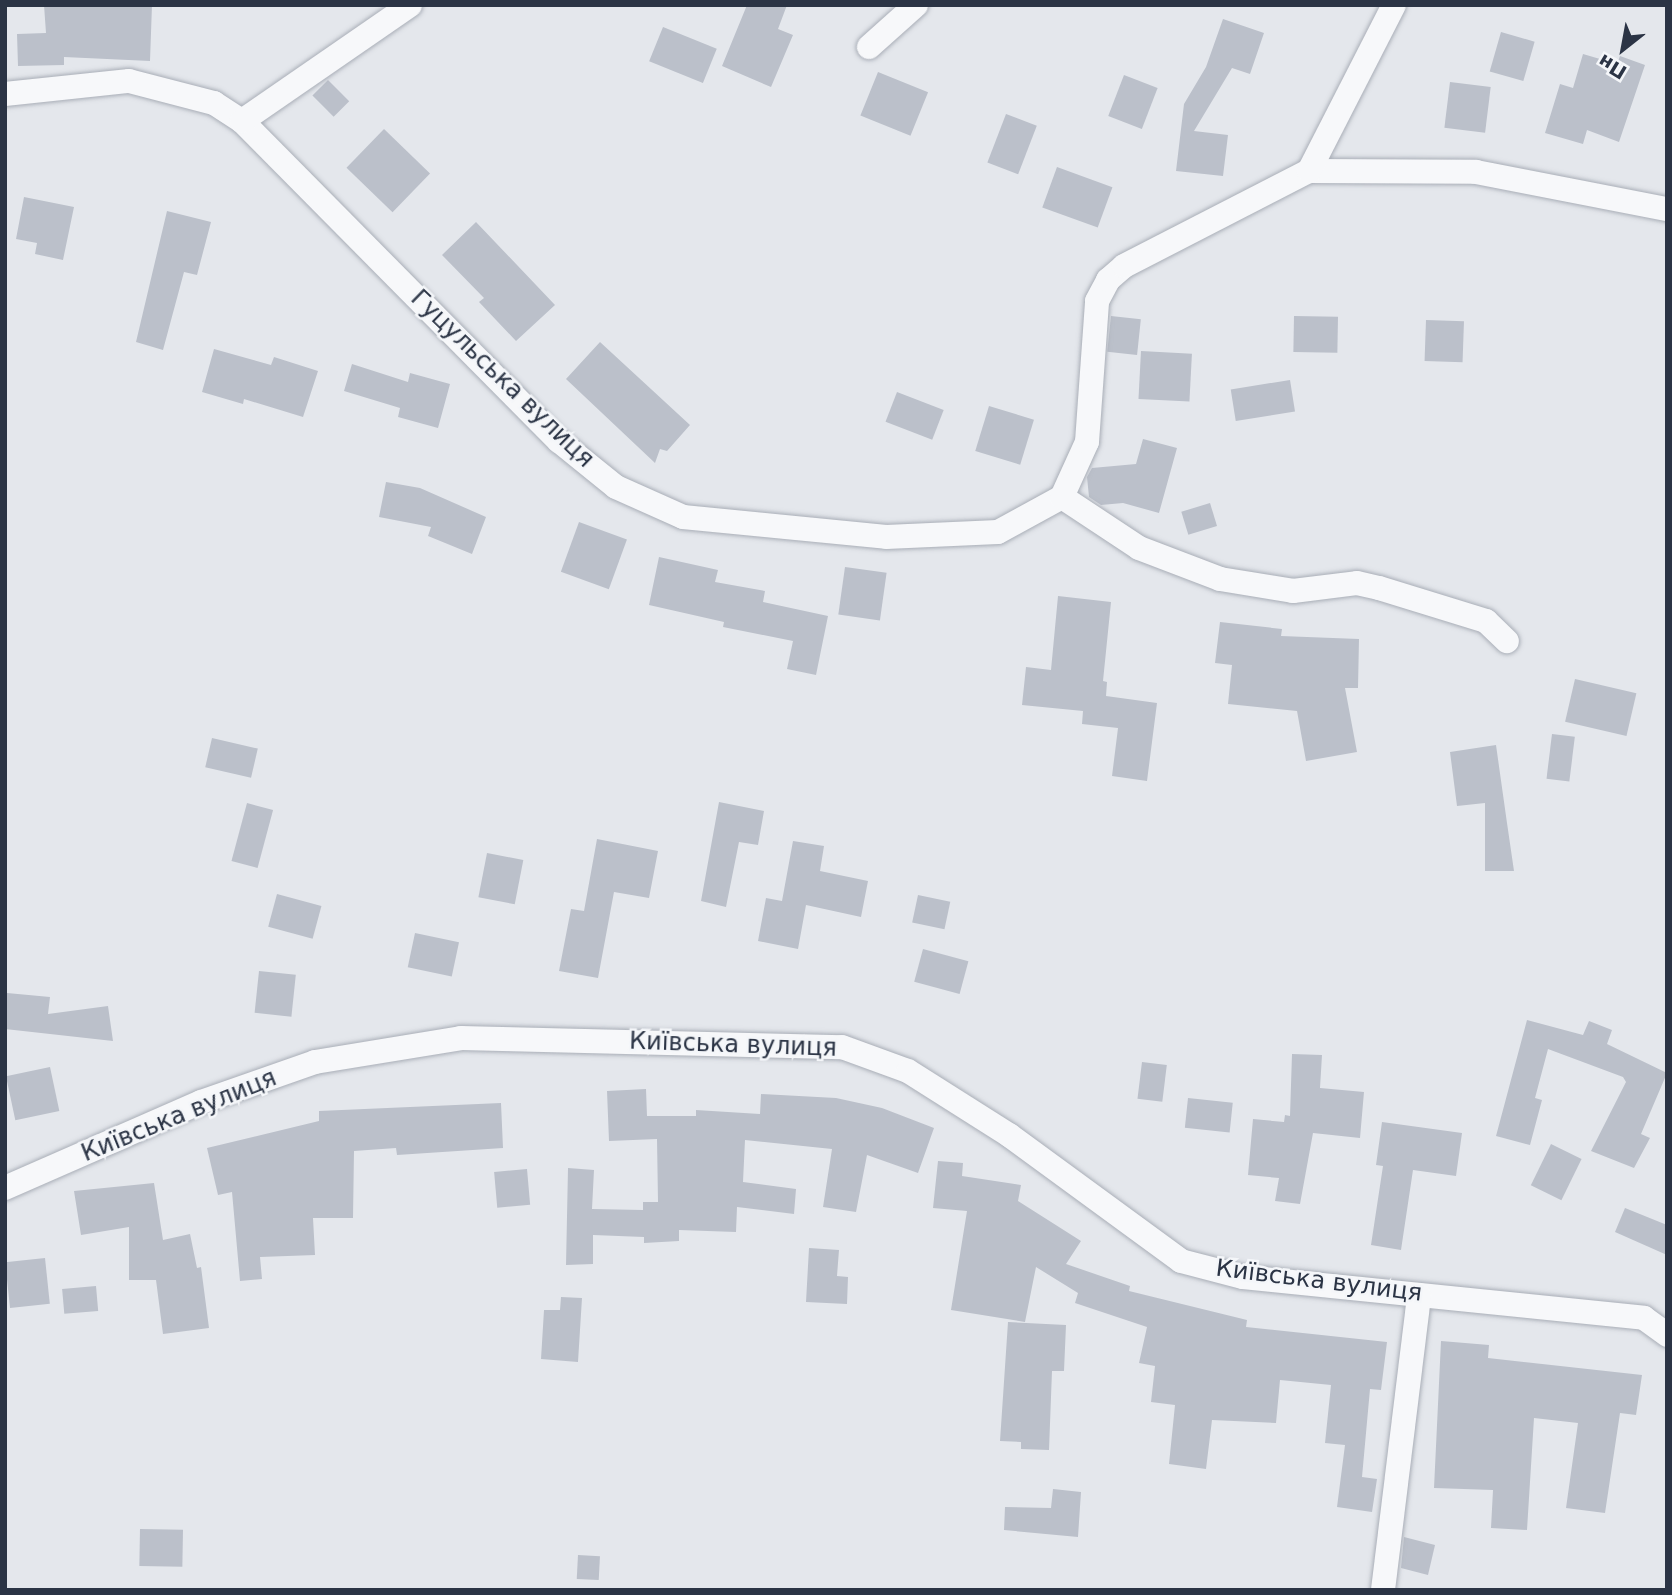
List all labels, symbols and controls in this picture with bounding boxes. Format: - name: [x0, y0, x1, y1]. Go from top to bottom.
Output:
- north arrow: [1588, 14, 1658, 84]
- text: Пн: [1594, 50, 1630, 84]
- street label: Гуцульська вулиця: [405, 284, 599, 474]
- street label: Київська вулиця: [629, 1027, 837, 1063]
- street label: Київська вулиця: [77, 1064, 281, 1168]
- street label: Київська вулиця: [1214, 1254, 1424, 1308]

